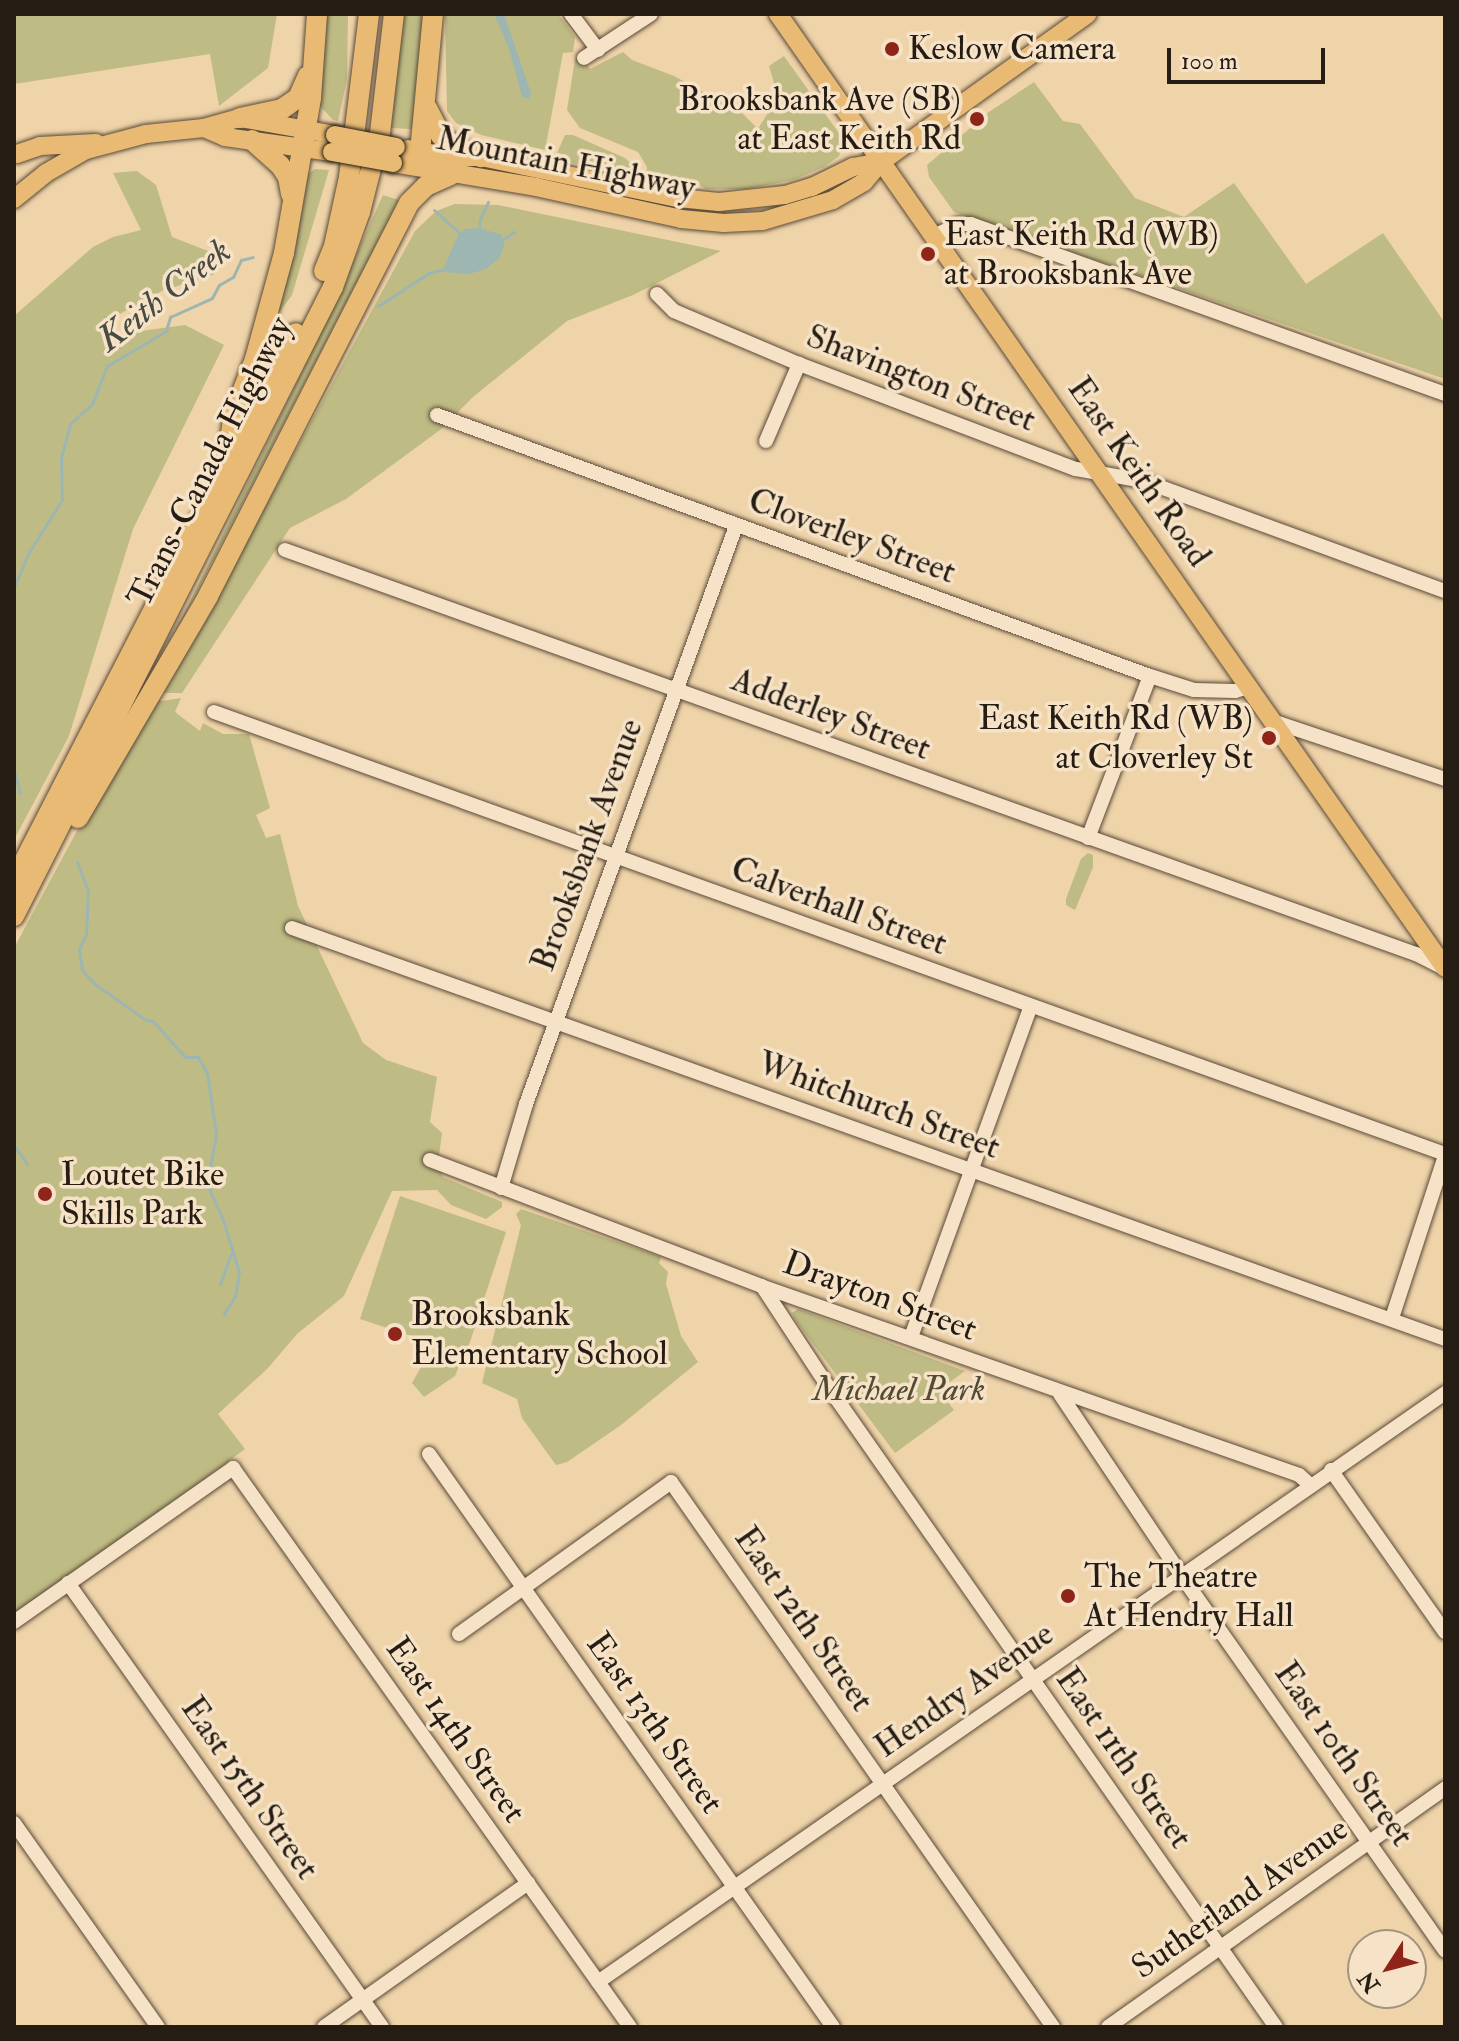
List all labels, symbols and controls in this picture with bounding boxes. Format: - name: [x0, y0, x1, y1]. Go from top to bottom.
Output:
- place label: Keslow Camera: [908, 29, 1116, 69]
- scale bar: [1171, 32, 1329, 82]
- marker: Keslow Camera: [883, 40, 901, 58]
- text: 100 m: [1181, 46, 1238, 77]
- place label: Brooksbank Ave (SB) at East Keith Rd: [678, 79, 961, 158]
- marker: Brooksbank Ave (SB) at East Keith Rd: [968, 110, 986, 128]
- street label: Mountain Highway: [433, 118, 699, 208]
- place label: East Keith Rd (WB) at Brooksbank Ave: [944, 214, 1219, 294]
- water label: Keith Creek: [89, 229, 239, 361]
- marker: East Keith Rd (WB) at Brooksbank Ave: [919, 245, 937, 263]
- street label: Trans-Canada Highway: [119, 310, 301, 614]
- street label: Shavington Street: [801, 316, 1041, 440]
- street label: East Keith Road: [1059, 369, 1219, 575]
- street label: Cloverley Street: [743, 480, 961, 592]
- street label: Adderley Street: [726, 659, 936, 769]
- place label: East Keith Rd (WB) at Cloverley St: [978, 698, 1253, 778]
- street label: Brooksbank Avenue: [523, 714, 651, 976]
- marker: East Keith Rd (WB) at Cloverley St: [1260, 729, 1278, 747]
- street label: Calverhall Street: [725, 848, 953, 964]
- street label: Whitchurch Street: [752, 1042, 1006, 1168]
- place label: Loutet Bike Skills Park: [61, 1154, 224, 1234]
- marker: Loutet Bike Skills Park: [36, 1185, 54, 1203]
- street label: Drayton Street: [778, 1242, 982, 1350]
- place label: Brooksbank Elementary School: [411, 1294, 668, 1374]
- marker: Brooksbank Elementary School: [386, 1325, 404, 1343]
- park label: Michael Park: [813, 1370, 985, 1410]
- street label: East 12th Street: [725, 1519, 883, 1719]
- place label: The Theatre At Hendry Hall: [1084, 1556, 1294, 1636]
- marker: The Theatre At Hendry Hall: [1059, 1587, 1077, 1605]
- street label: Hendry Avenue: [867, 1613, 1061, 1767]
- street label: East 13th Street: [578, 1625, 732, 1821]
- street label: East 14th Street: [377, 1630, 535, 1830]
- street label: East 10th Street: [1265, 1654, 1423, 1854]
- street label: East 11th Street: [1047, 1660, 1201, 1856]
- street label: East 15th Street: [172, 1689, 328, 1887]
- street label: Sutherland Avenue: [1124, 1808, 1356, 1988]
- north arrow: [1347, 1929, 1427, 2009]
- text: N: [1352, 1966, 1386, 1998]

